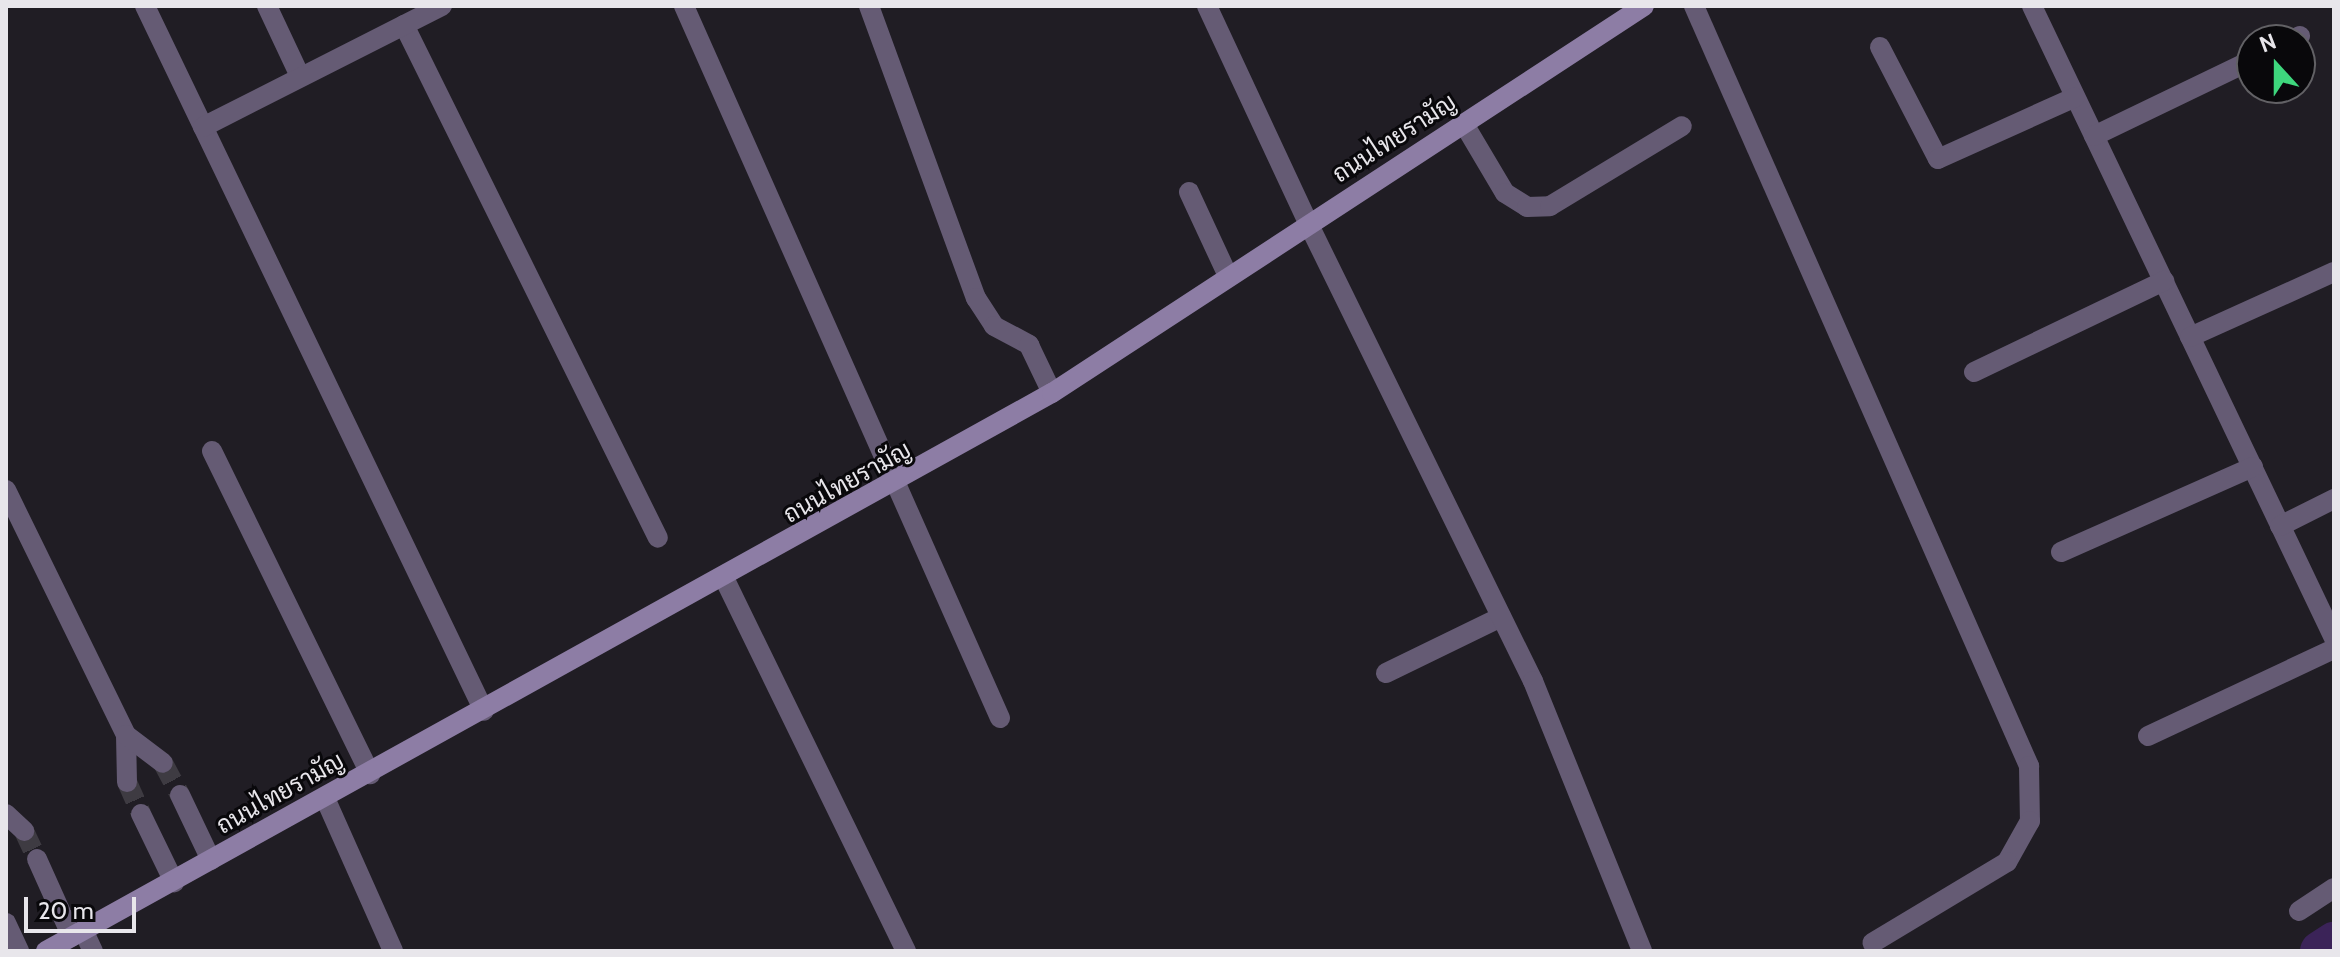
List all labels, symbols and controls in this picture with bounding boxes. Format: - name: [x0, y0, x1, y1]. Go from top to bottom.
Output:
- north arrow: [2236, 24, 2316, 104]
- text: N: [2256, 28, 2280, 58]
- street label: ถนนไทยรามัญ: [1327, 87, 1461, 189]
- street label: ถนนไทยรามัญ: [778, 435, 916, 529]
- street label: ถนนไทยรามัญ: [211, 746, 349, 840]
- scale bar: [28, 881, 140, 931]
- text: 20 m: [38, 896, 94, 925]

